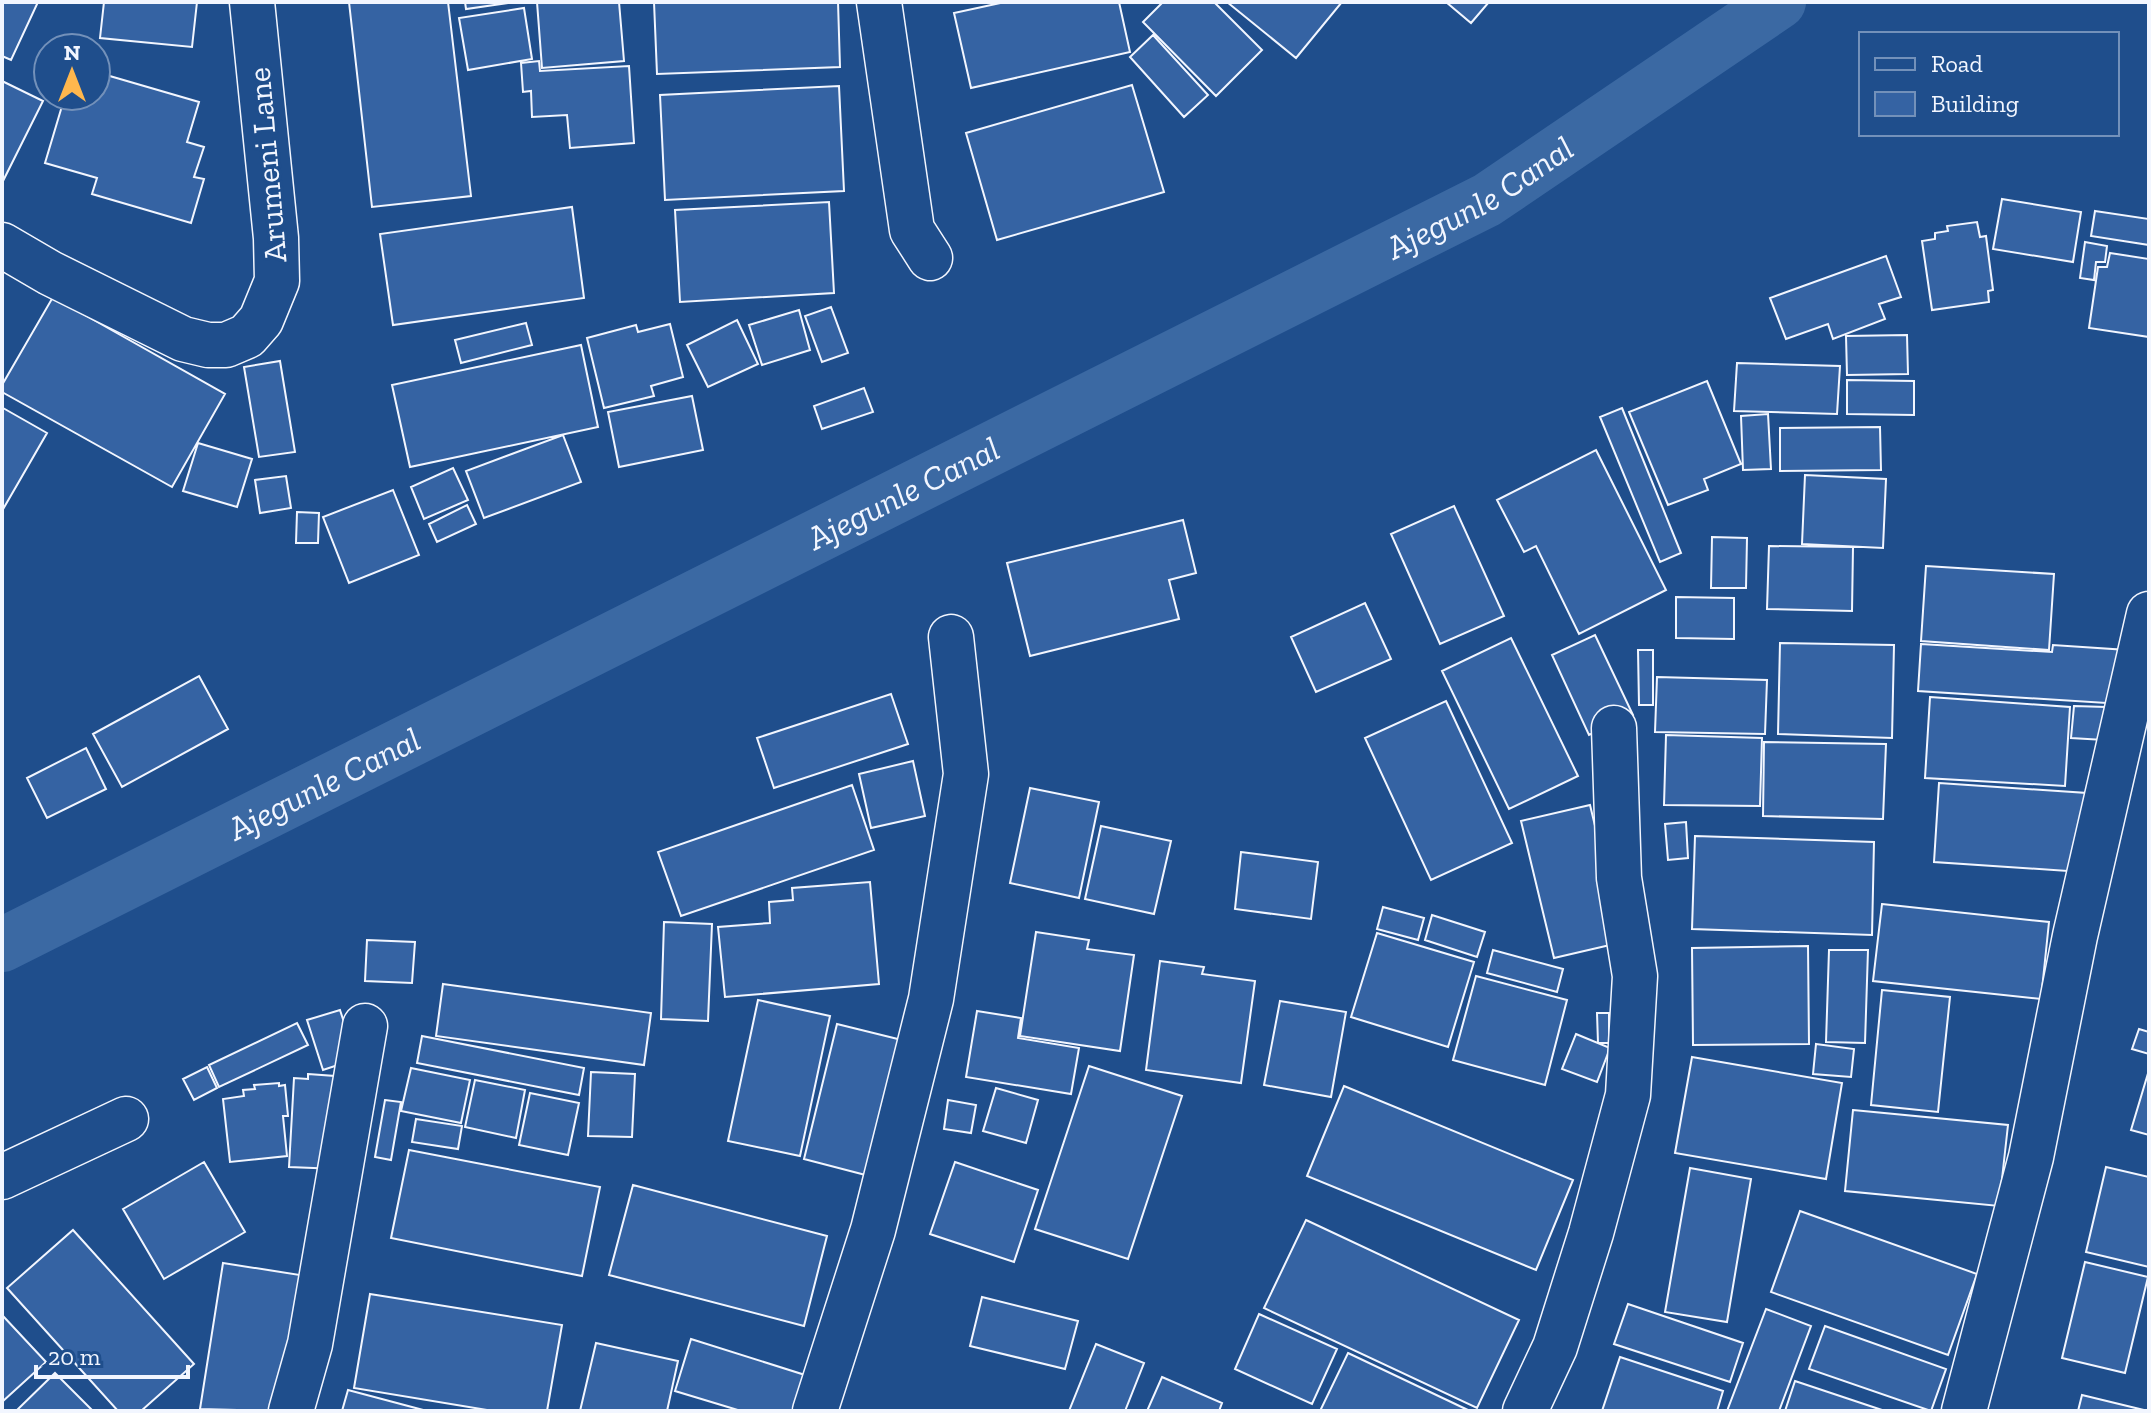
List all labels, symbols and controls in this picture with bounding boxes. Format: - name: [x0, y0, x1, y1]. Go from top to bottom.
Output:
- north arrow: [32, 32, 112, 112]
- legend: [1859, 32, 2119, 136]
- text: N: [64, 39, 81, 66]
- text: Road: [1931, 49, 1983, 78]
- street label: Arumeni Lane: [240, 66, 294, 264]
- text: Building: [1931, 89, 2019, 118]
- water label: Ajegunle Canal: [1379, 128, 1581, 269]
- water label: Ajegunle Canal: [799, 428, 1006, 559]
- water label: Ajegunle Canal: [220, 719, 427, 850]
- scale bar: [36, 1329, 188, 1379]
- text: 20 m: [48, 1342, 101, 1371]

